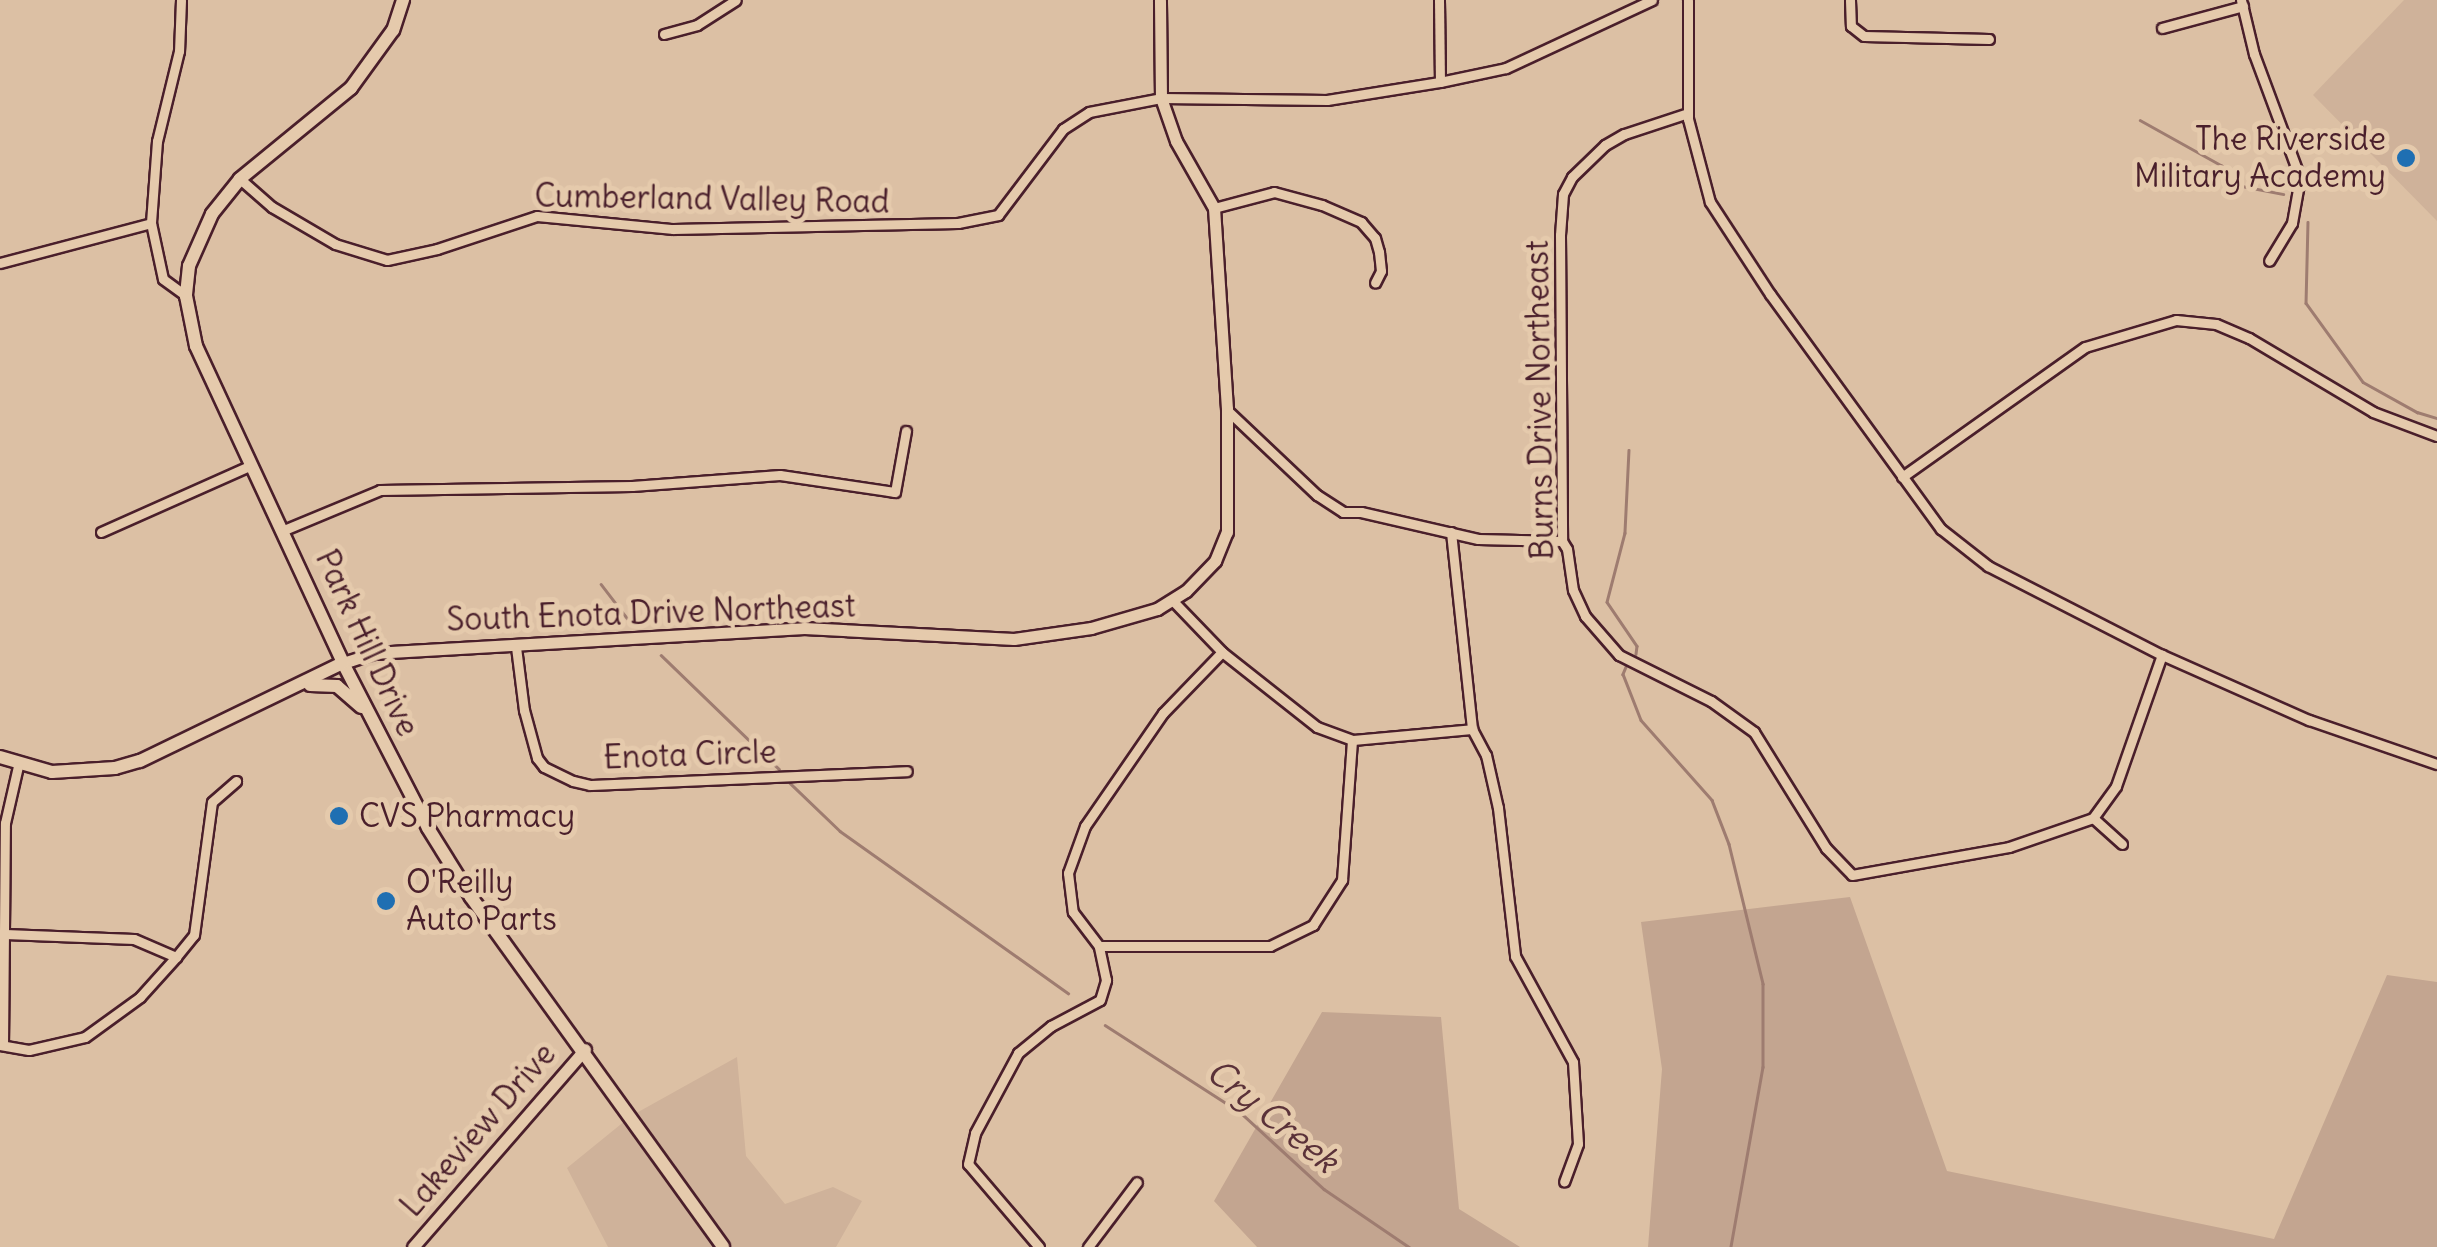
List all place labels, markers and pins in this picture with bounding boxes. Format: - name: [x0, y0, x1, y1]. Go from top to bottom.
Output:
- place label: The Riverside Military Academy: [2134, 121, 2386, 196]
- marker: The Riverside Military Academy: [2395, 147, 2417, 169]
- place label: CVS Pharmacy: [359, 797, 575, 835]
- marker: CVS Pharmacy: [328, 805, 350, 827]
- place label: O'Reilly Auto Parts: [406, 864, 557, 939]
- marker: O'Reilly Auto Parts: [375, 890, 397, 912]

